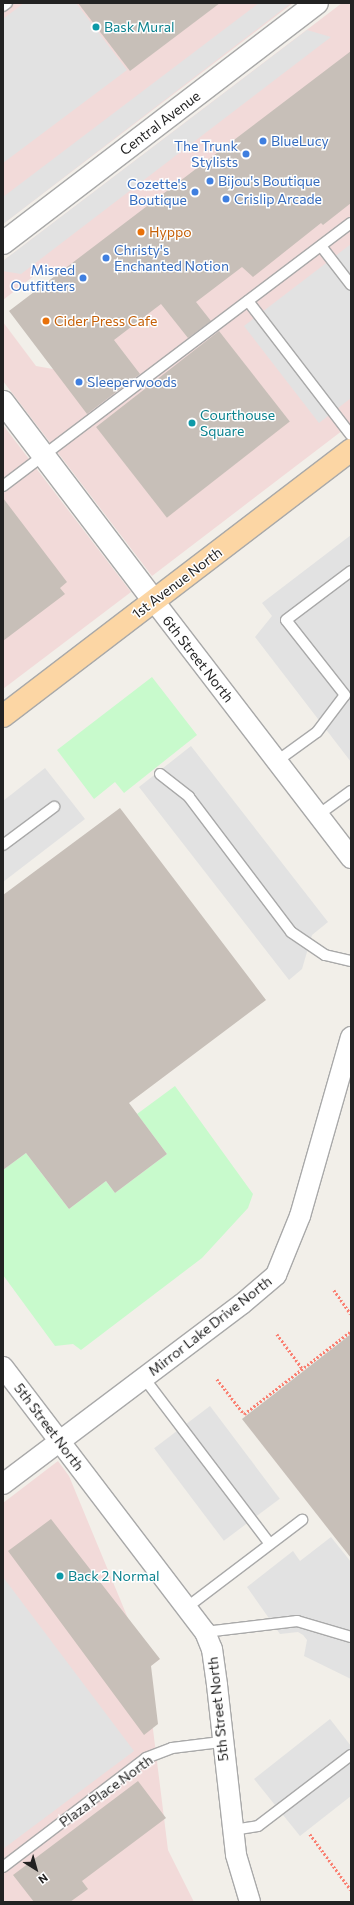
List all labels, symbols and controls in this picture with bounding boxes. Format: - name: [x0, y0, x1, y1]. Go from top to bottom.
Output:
- place label: Bask Mural: [104, 19, 175, 35]
- marker: Bask Mural: [91, 22, 101, 32]
- street label: Central Avenue: [116, 87, 204, 159]
- place label: BlueLucy: [271, 133, 329, 149]
- marker: BlueLucy: [258, 136, 268, 146]
- place label: The Trunk Stylists: [174, 138, 238, 170]
- marker: The Trunk Stylists: [241, 149, 251, 159]
- place label: Bijou's Boutique: [218, 173, 320, 189]
- place label: Cozette's Boutique: [127, 176, 187, 208]
- marker: Bijou's Boutique: [205, 176, 215, 186]
- marker: Cozette's Boutique: [190, 187, 200, 197]
- place label: Crislip Arcade: [234, 191, 322, 207]
- marker: Crislip Arcade: [221, 194, 231, 204]
- place label: Hyppo: [149, 224, 192, 240]
- marker: Hyppo: [136, 227, 146, 237]
- place label: Christy's Enchanted Notion: [114, 242, 229, 274]
- marker: Christy's Enchanted Notion: [101, 253, 111, 263]
- place label: Misred Outfitters: [10, 262, 75, 294]
- marker: Misred Outfitters: [78, 273, 88, 283]
- place label: Cider Press Cafe: [54, 313, 157, 329]
- marker: Cider Press Cafe: [41, 316, 51, 326]
- place label: Sleeperwoods: [87, 374, 177, 390]
- marker: Sleeperwoods: [74, 377, 84, 387]
- place label: Courthouse Square: [200, 407, 275, 440]
- marker: Courthouse Square: [187, 418, 197, 428]
- street label: 1st Avenue North: [129, 544, 225, 622]
- street label: 6th Street North: [159, 612, 237, 706]
- street label: Mirror Lake Drive North: [145, 1273, 275, 1379]
- street label: 5th Street North: [11, 1380, 87, 1474]
- place label: Back 2 Normal: [68, 1568, 160, 1584]
- marker: Back 2 Normal: [55, 1571, 65, 1581]
- street label: 5th Street North: [204, 1656, 232, 1762]
- street label: Plaza Place North: [56, 1751, 156, 1831]
- north arrow: [16, 1849, 56, 1889]
- text: N: [36, 1871, 51, 1887]

